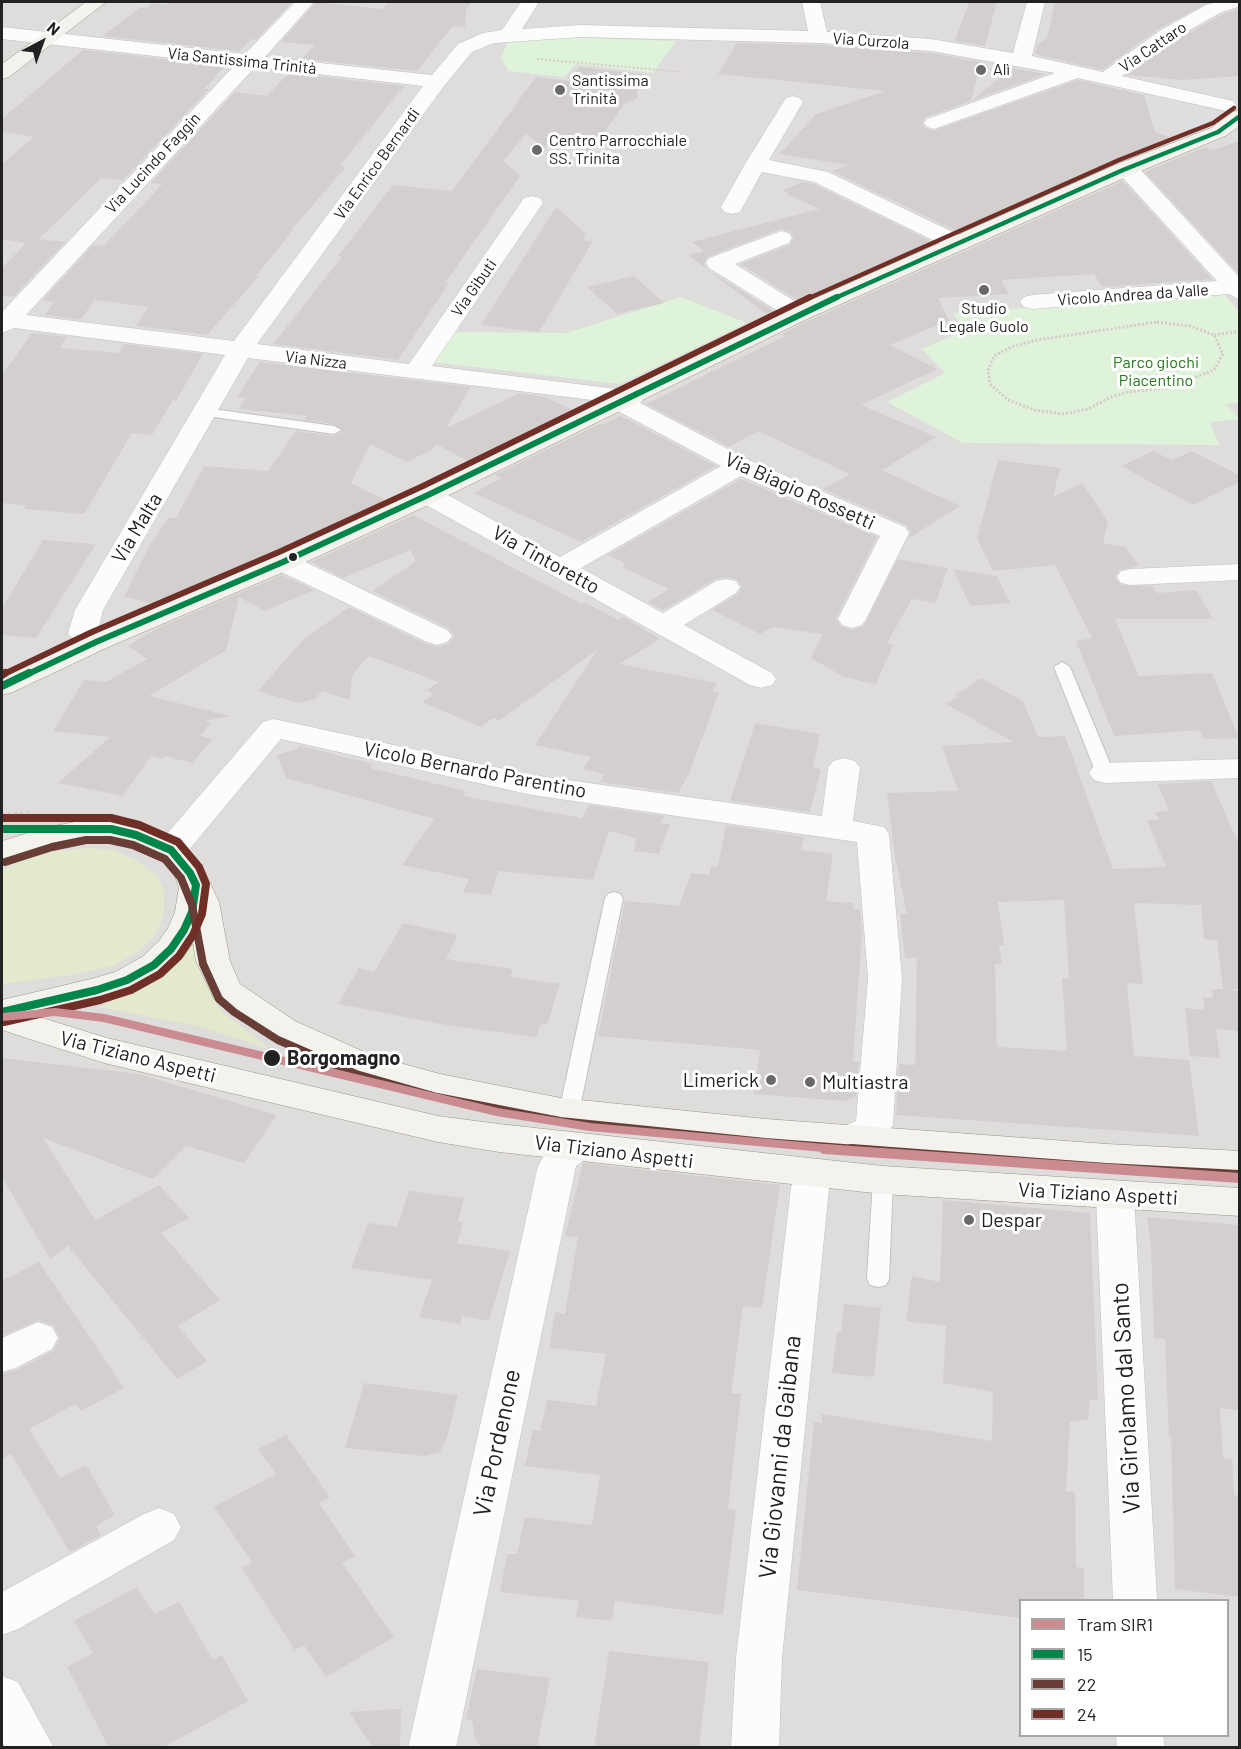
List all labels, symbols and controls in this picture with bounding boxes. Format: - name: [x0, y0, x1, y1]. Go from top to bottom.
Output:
- north arrow: [12, 12, 72, 72]
- text: N: [44, 17, 64, 39]
- street label: Via Cattaro: [1116, 18, 1190, 76]
- street label: Via Curzola: [832, 29, 910, 53]
- street label: Via Santissima Trinità: [167, 44, 317, 78]
- place label: Alì: [993, 60, 1010, 80]
- marker: Alì: [974, 63, 988, 77]
- place label: Santissima Trinità: [572, 71, 649, 109]
- marker: Santissima Trinità: [553, 83, 567, 97]
- street label: Via Enrico Bernardi: [330, 105, 424, 223]
- street label: Via Lucindo Faggin: [101, 109, 205, 217]
- place label: Centro Parrocchiale SS. Trinita: [549, 131, 687, 169]
- marker: Centro Parrocchiale SS. Trinita: [530, 143, 544, 157]
- street label: Via Gibuti: [447, 255, 501, 321]
- street label: Vicolo Andrea da Valle: [1057, 280, 1209, 310]
- marker: Studio Legale Guolo: [977, 283, 991, 297]
- place label: Studio Legale Guolo: [939, 299, 1029, 337]
- street label: Via Nizza: [284, 347, 348, 373]
- park label: Parco giochi Piacentino: [1113, 353, 1199, 391]
- street label: Via Biagio Rossetti: [721, 447, 879, 535]
- street label: Via Malta: [107, 489, 167, 567]
- street label: Via Tintoretto: [488, 521, 604, 599]
- unlabelled marker: [287, 551, 299, 563]
- street label: Vicolo Bernardo Parentino: [361, 737, 589, 803]
- street label: Via Tiziano Aspetti: [58, 1026, 218, 1088]
- place label: Borgomagno: [287, 1046, 400, 1070]
- marker: Borgomagno: [262, 1048, 282, 1068]
- place label: Limerick: [683, 1068, 759, 1092]
- place label: Multiastra: [822, 1070, 909, 1094]
- marker: Limerick: [764, 1073, 778, 1087]
- marker: Multiastra: [803, 1075, 817, 1089]
- street label: Via Tiziano Aspetti: [533, 1130, 695, 1174]
- street label: Via Tiziano Aspetti: [1018, 1178, 1178, 1210]
- place label: Despar: [981, 1208, 1042, 1232]
- marker: Despar: [962, 1213, 976, 1227]
- street label: Via Girolamo dal Santo: [1106, 1282, 1146, 1514]
- street label: Via Giovanni da Gaibana: [753, 1334, 807, 1580]
- street label: Via Pordenone: [467, 1367, 527, 1519]
- legend: [1019, 1599, 1229, 1737]
- text: Tram SIR1: [1077, 1613, 1153, 1635]
- text: 15: [1077, 1643, 1093, 1665]
- text: 22: [1077, 1673, 1096, 1695]
- text: 24: [1077, 1703, 1097, 1725]

